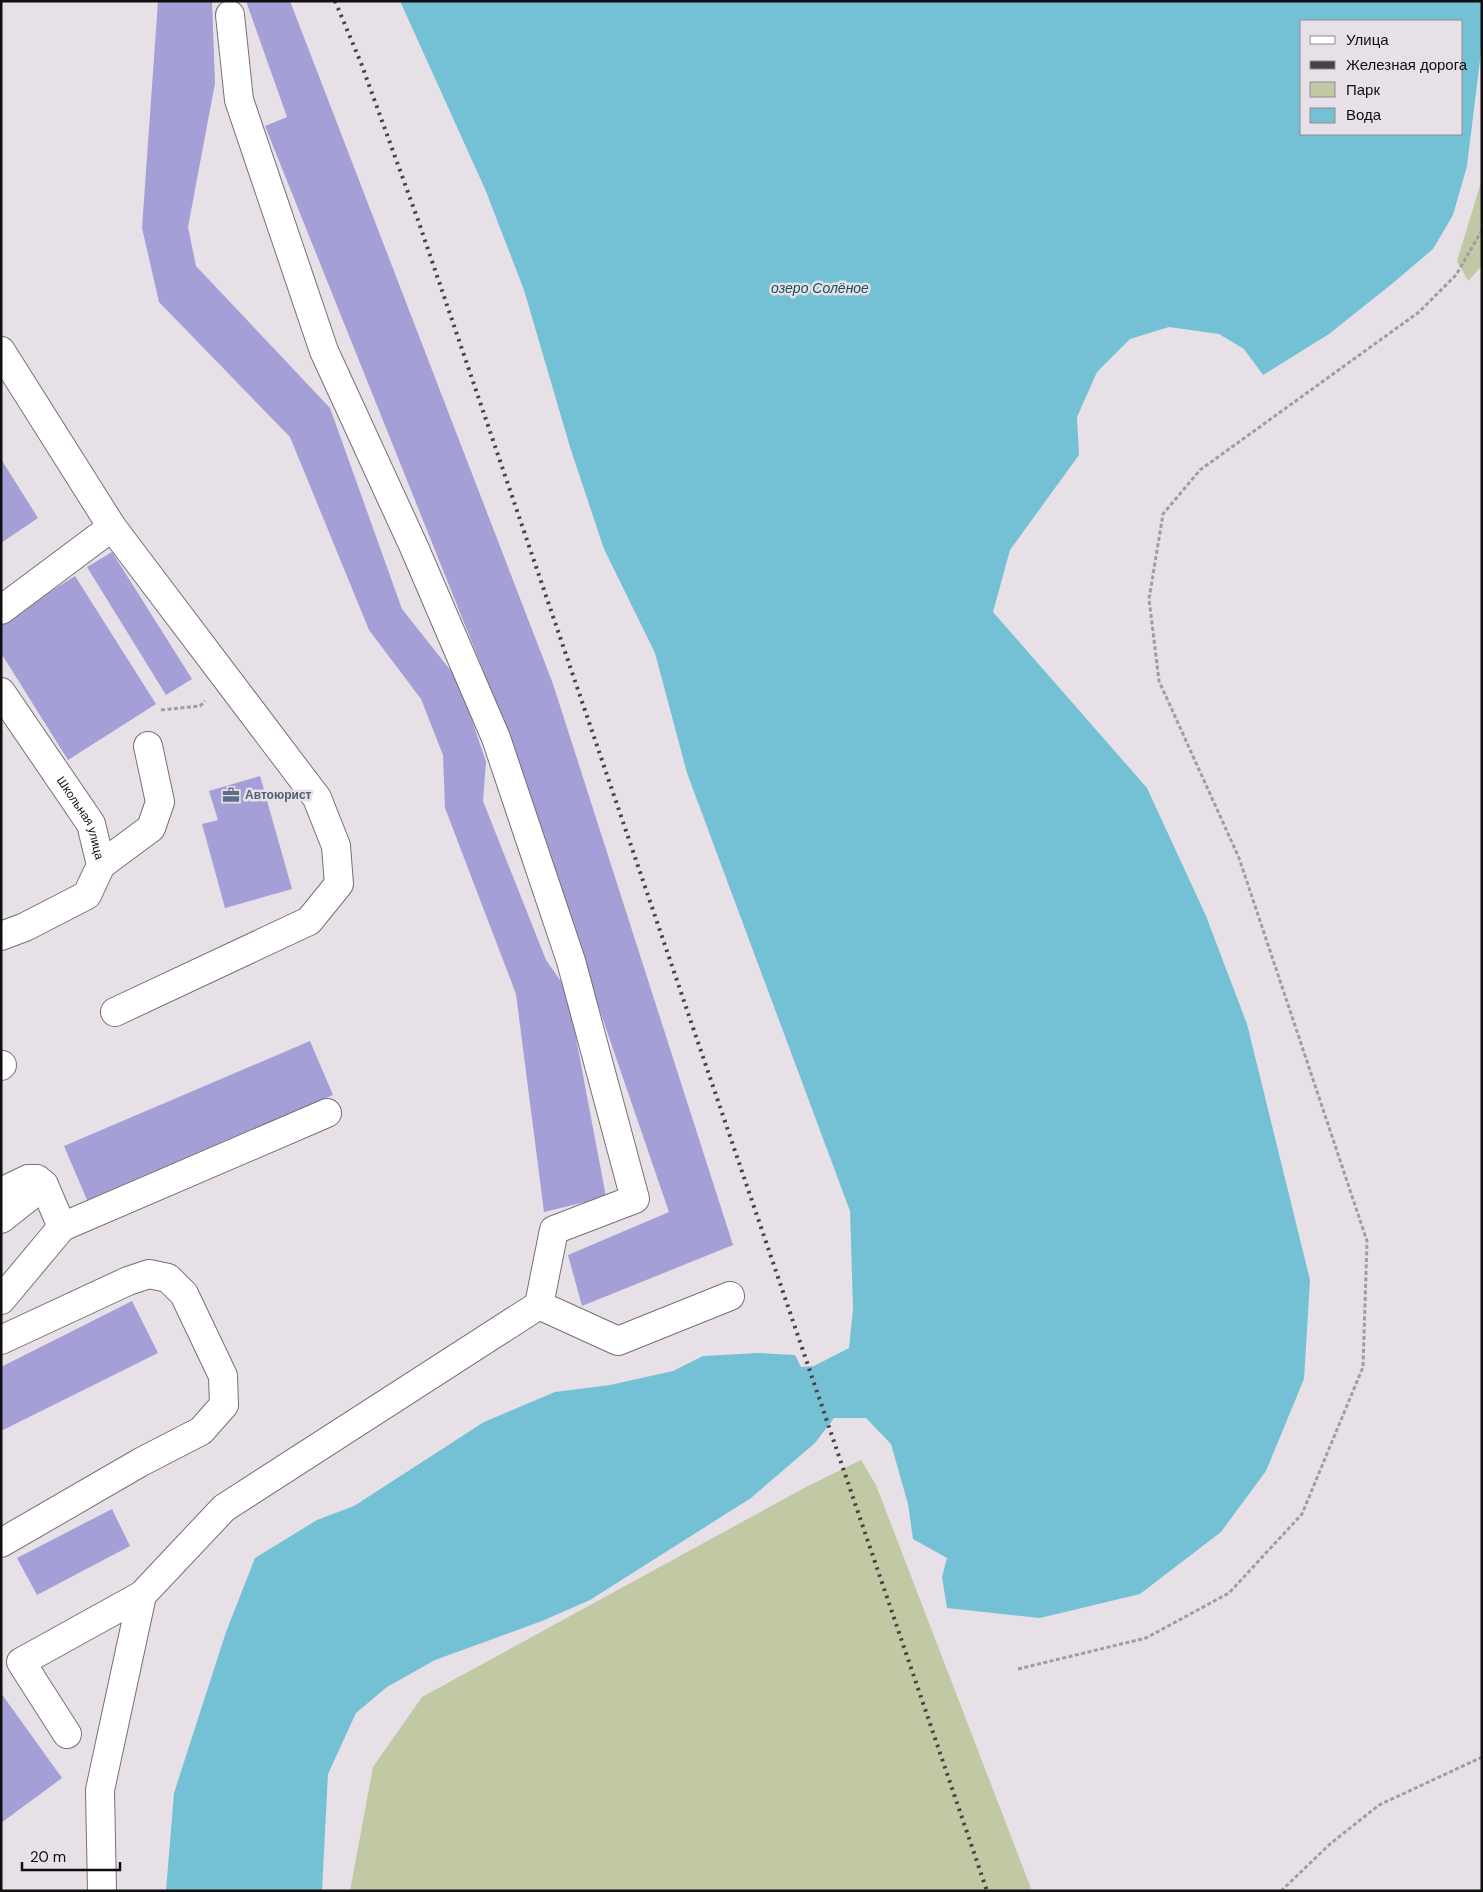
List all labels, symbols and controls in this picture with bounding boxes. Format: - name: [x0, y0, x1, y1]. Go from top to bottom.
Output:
- legend: [1300, 20, 1463, 135]
- text: Улица: [1346, 30, 1389, 50]
- text: Железная дорога: [1346, 55, 1468, 75]
- text: Парк: [1346, 80, 1380, 100]
- text: Вода: [1346, 105, 1382, 125]
- water label: озеро Солёное: [771, 279, 869, 297]
- street label: Школьная улица: [53, 773, 107, 861]
- office icon: Автоюрист: [221, 785, 241, 805]
- place label: Автоюрист: [245, 787, 312, 803]
- scale bar: [22, 1840, 120, 1872]
- text: 20 m: [30, 1847, 66, 1867]

